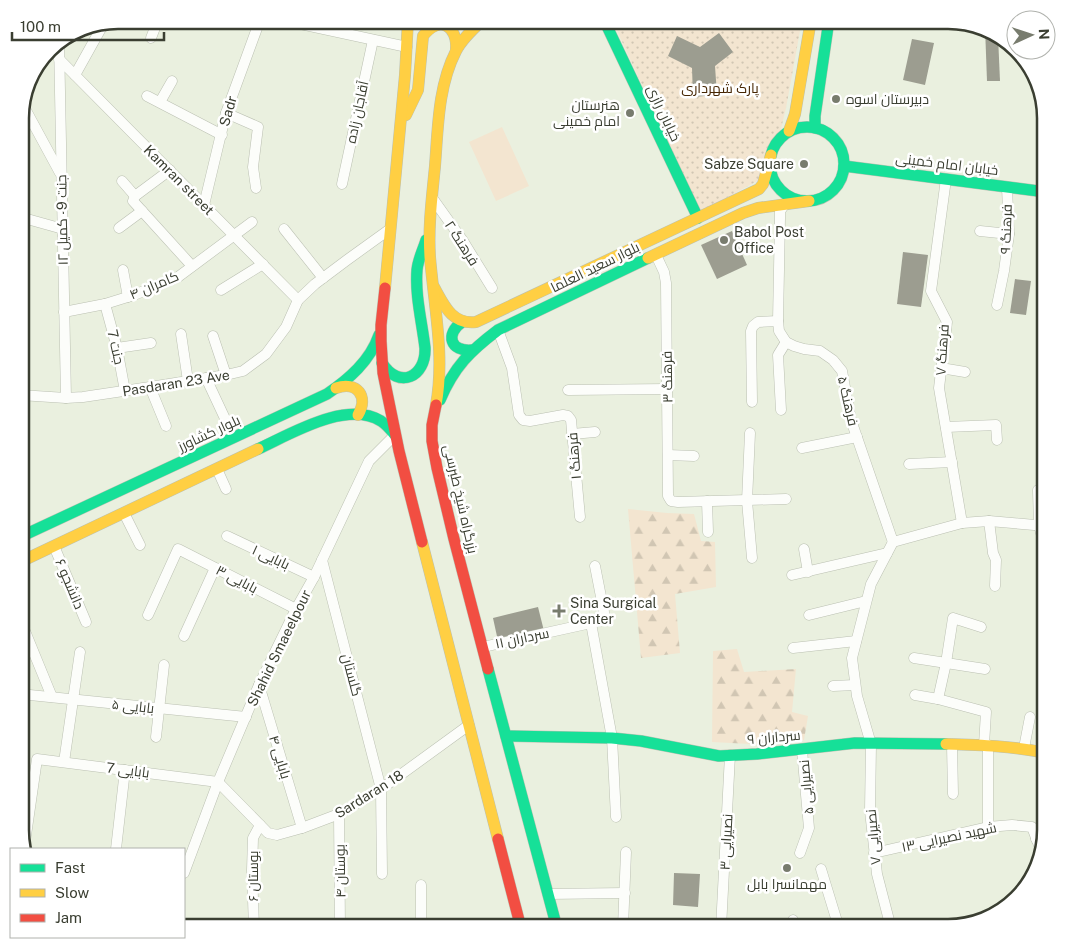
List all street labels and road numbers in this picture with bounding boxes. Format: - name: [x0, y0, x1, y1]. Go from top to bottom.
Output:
- street label: آقاجان زاده: [343, 79, 371, 145]
- street label: خیابان رازی: [644, 82, 684, 144]
- street label: Sadr: [216, 94, 240, 128]
- street label: Kamran street: [141, 142, 217, 218]
- street label: خیابان امام خمینی: [894, 150, 999, 180]
- street label: جنت 9 - کمیل ۱۲: [53, 174, 71, 266]
- street label: فرهنگ ۹: [997, 204, 1015, 254]
- street label: فرهنگ ۲: [442, 218, 482, 268]
- street label: بلوار سعید العلما: [548, 239, 642, 295]
- street label: کامران ۴: [127, 268, 181, 302]
- street label: فرهنگ ۷: [932, 324, 952, 376]
- street label: جنت 7: [104, 328, 128, 366]
- street label: فرهنگ ۳: [659, 351, 675, 403]
- street label: Pasdaran 23 Ave: [121, 367, 231, 399]
- street label: فرهنگ ۵: [835, 375, 861, 427]
- street label: بلوار کشاورز: [174, 412, 243, 455]
- street label: فرهنگ ۱: [564, 432, 584, 480]
- street label: بزرگراه شیخ طبرسی: [440, 443, 481, 555]
- street label: بابایی ۱: [250, 541, 292, 573]
- street label: دانشجو ۶: [52, 557, 88, 611]
- street label: بابایی ۳: [213, 562, 261, 596]
- street label: Shahid Smaeelpour: [244, 587, 314, 709]
- street label: سرداران ۱۱: [493, 624, 551, 652]
- street label: گلستان: [339, 652, 365, 698]
- street label: بابایی ۵: [111, 696, 155, 716]
- street label: سرداران ۹: [747, 727, 801, 747]
- street label: بابایی ۴: [266, 733, 294, 781]
- street label: بابایی 7: [105, 759, 151, 781]
- street label: نصیرایی ۵: [796, 759, 816, 815]
- street label: Sardaran 18: [332, 767, 406, 821]
- street label: نصیرایی ۷: [863, 808, 883, 866]
- street label: نصیرایی ۳: [717, 813, 735, 871]
- street label: شهید نصیرایی ۱۳: [900, 819, 998, 855]
- street label: بوستان ۴: [332, 844, 348, 898]
- street label: بوستان ۶: [245, 850, 261, 902]

